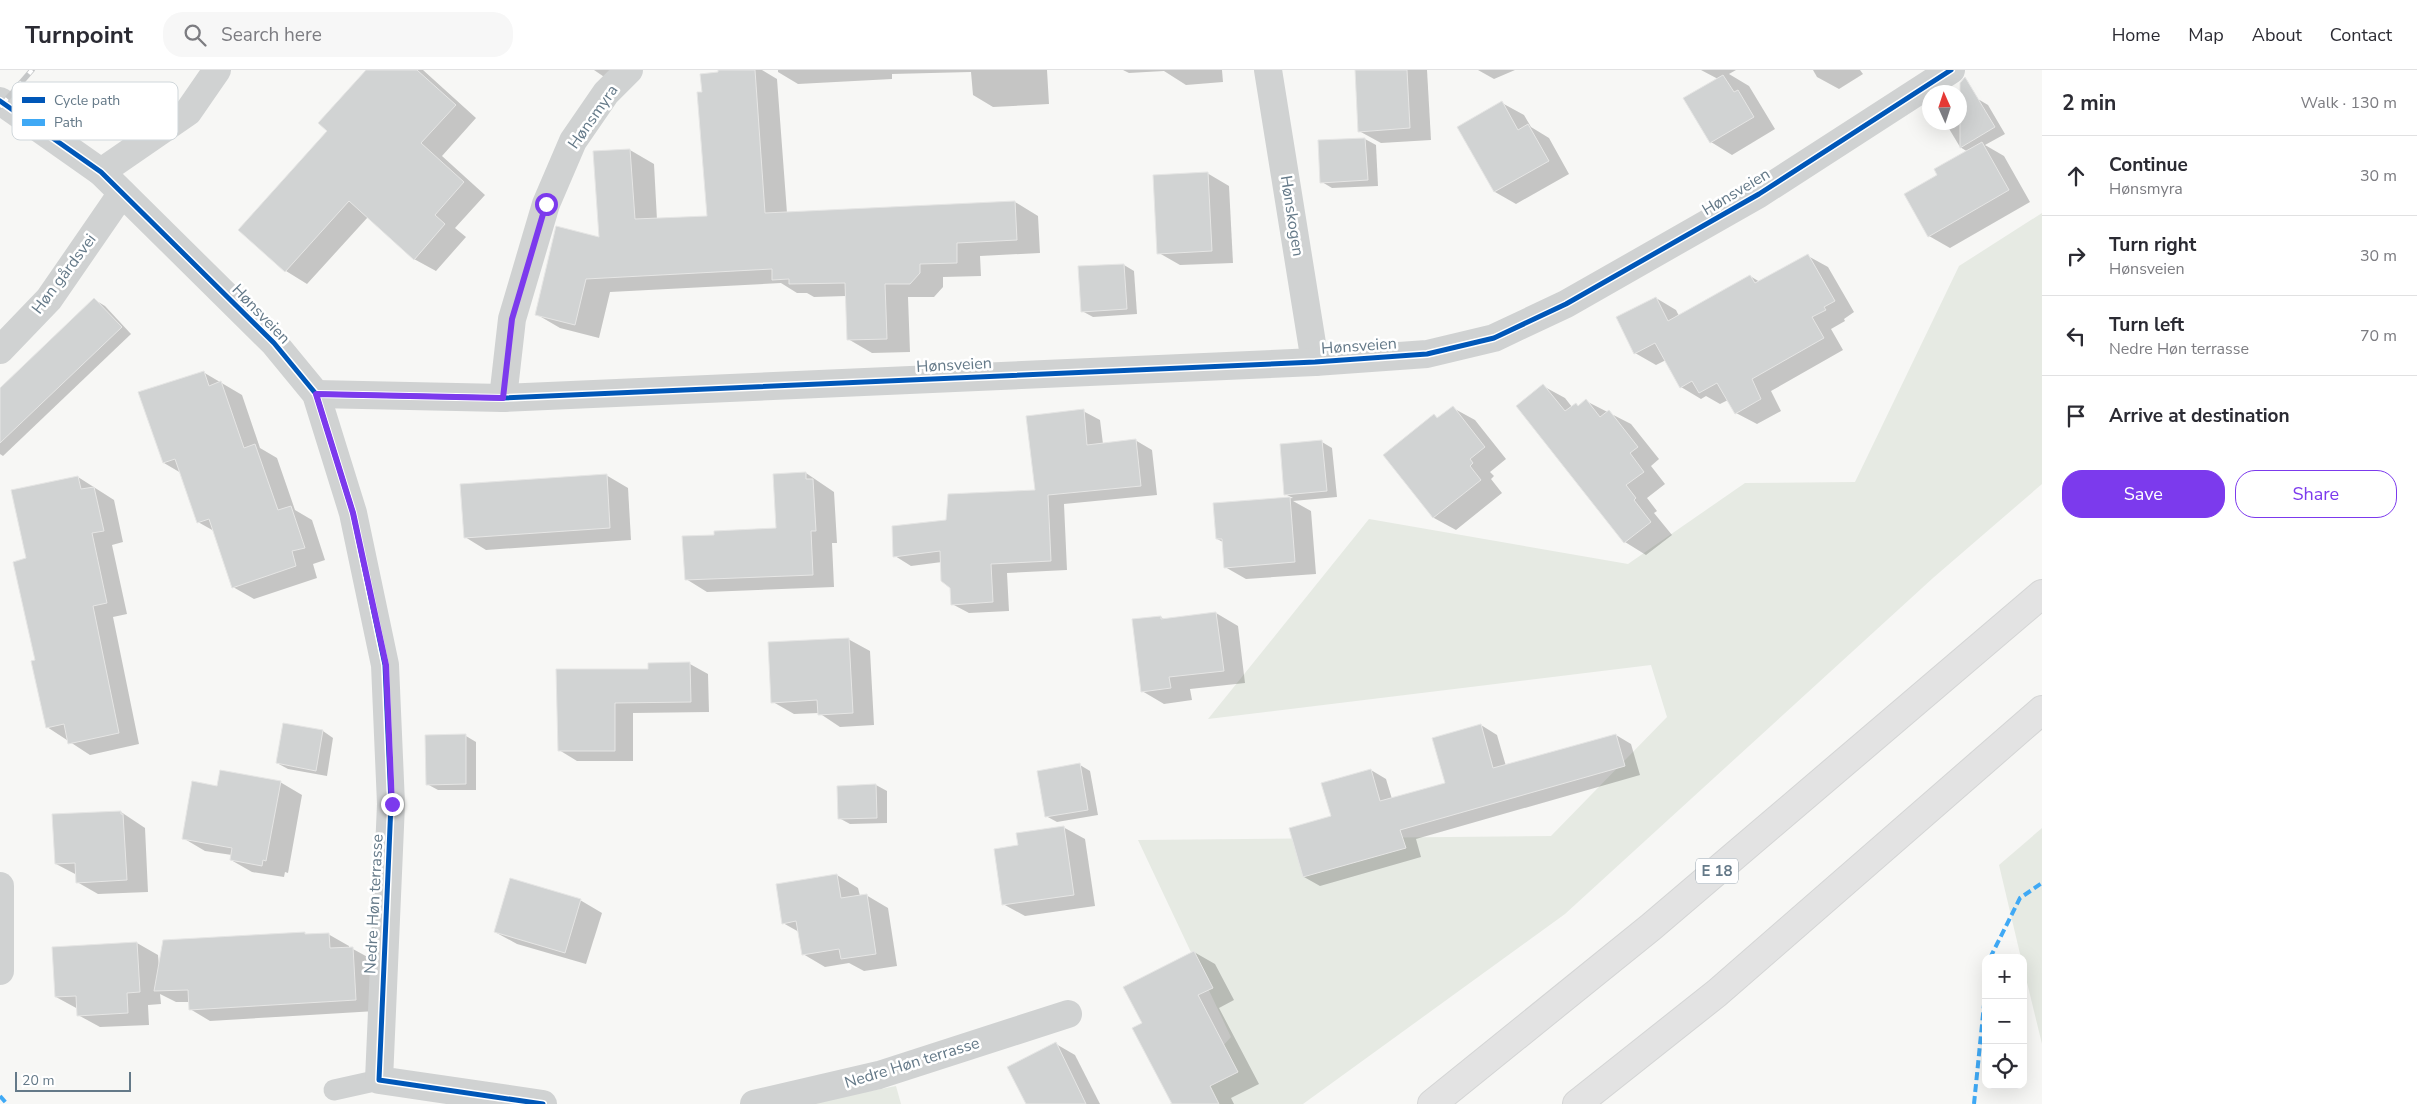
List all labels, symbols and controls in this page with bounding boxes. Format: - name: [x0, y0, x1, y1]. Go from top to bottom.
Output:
- search box: [163, 12, 513, 57]
- text: Turnpoint: [25, 19, 133, 51]
- icon: search: [181, 21, 209, 49]
- text: Search here: [221, 22, 322, 48]
- text: Home: [2112, 23, 2160, 47]
- text: Map: [2188, 23, 2224, 47]
- text: About: [2252, 23, 2302, 47]
- text: Contact: [2330, 23, 2392, 47]
- street label: Hønsmyra: [563, 80, 623, 154]
- legend: [12, 82, 178, 140]
- north arrow: [1922, 85, 1967, 130]
- text: 2 min: [2062, 89, 2116, 117]
- text: Cycle path: [54, 91, 120, 110]
- text: Walk · 130 m: [2301, 92, 2397, 114]
- text: Path: [54, 113, 83, 132]
- text: Continue: [2109, 152, 2188, 178]
- icon: ahead: [2062, 162, 2090, 190]
- street label: Hønsveien: [1698, 163, 1774, 221]
- text: 30 m: [2360, 165, 2397, 187]
- street label: Hønskogen: [1275, 174, 1309, 258]
- text: Hønsmyra: [2109, 178, 2183, 200]
- route start: [535, 193, 558, 216]
- street label: Høn gårdsvei: [27, 229, 101, 319]
- text: Turn right: [2109, 232, 2196, 258]
- icon: right: [2062, 242, 2090, 270]
- text: 30 m: [2360, 245, 2397, 267]
- text: Hønsveien: [2109, 258, 2185, 280]
- street label: Hønsveien: [227, 279, 295, 349]
- text: Turn left: [2109, 312, 2184, 338]
- icon: left: [2062, 322, 2090, 350]
- text: 70 m: [2360, 325, 2397, 347]
- street label: Hønsveien: [1320, 332, 1398, 360]
- text: Nedre Høn terrasse: [2109, 338, 2249, 360]
- street label: Hønsveien: [916, 352, 992, 378]
- icon: arrive: [2062, 402, 2090, 430]
- text: Arrive at destination: [2109, 403, 2290, 429]
- button: Save: [2062, 470, 2225, 518]
- button: Share: [2235, 470, 2397, 518]
- route end: [381, 793, 404, 816]
- street label: Nedre Høn terrasse: [359, 834, 389, 974]
- road number: E 18: [1696, 858, 1738, 884]
- map controls: [1982, 954, 2027, 1089]
- button: +: [1982, 954, 2027, 999]
- button: −: [1982, 999, 2027, 1044]
- street label: Nedre Høn terrasse: [842, 1032, 982, 1094]
- button: locate: [1982, 1044, 2027, 1089]
- scale bar: [15, 1069, 131, 1092]
- text: 20 m: [22, 1071, 54, 1090]

